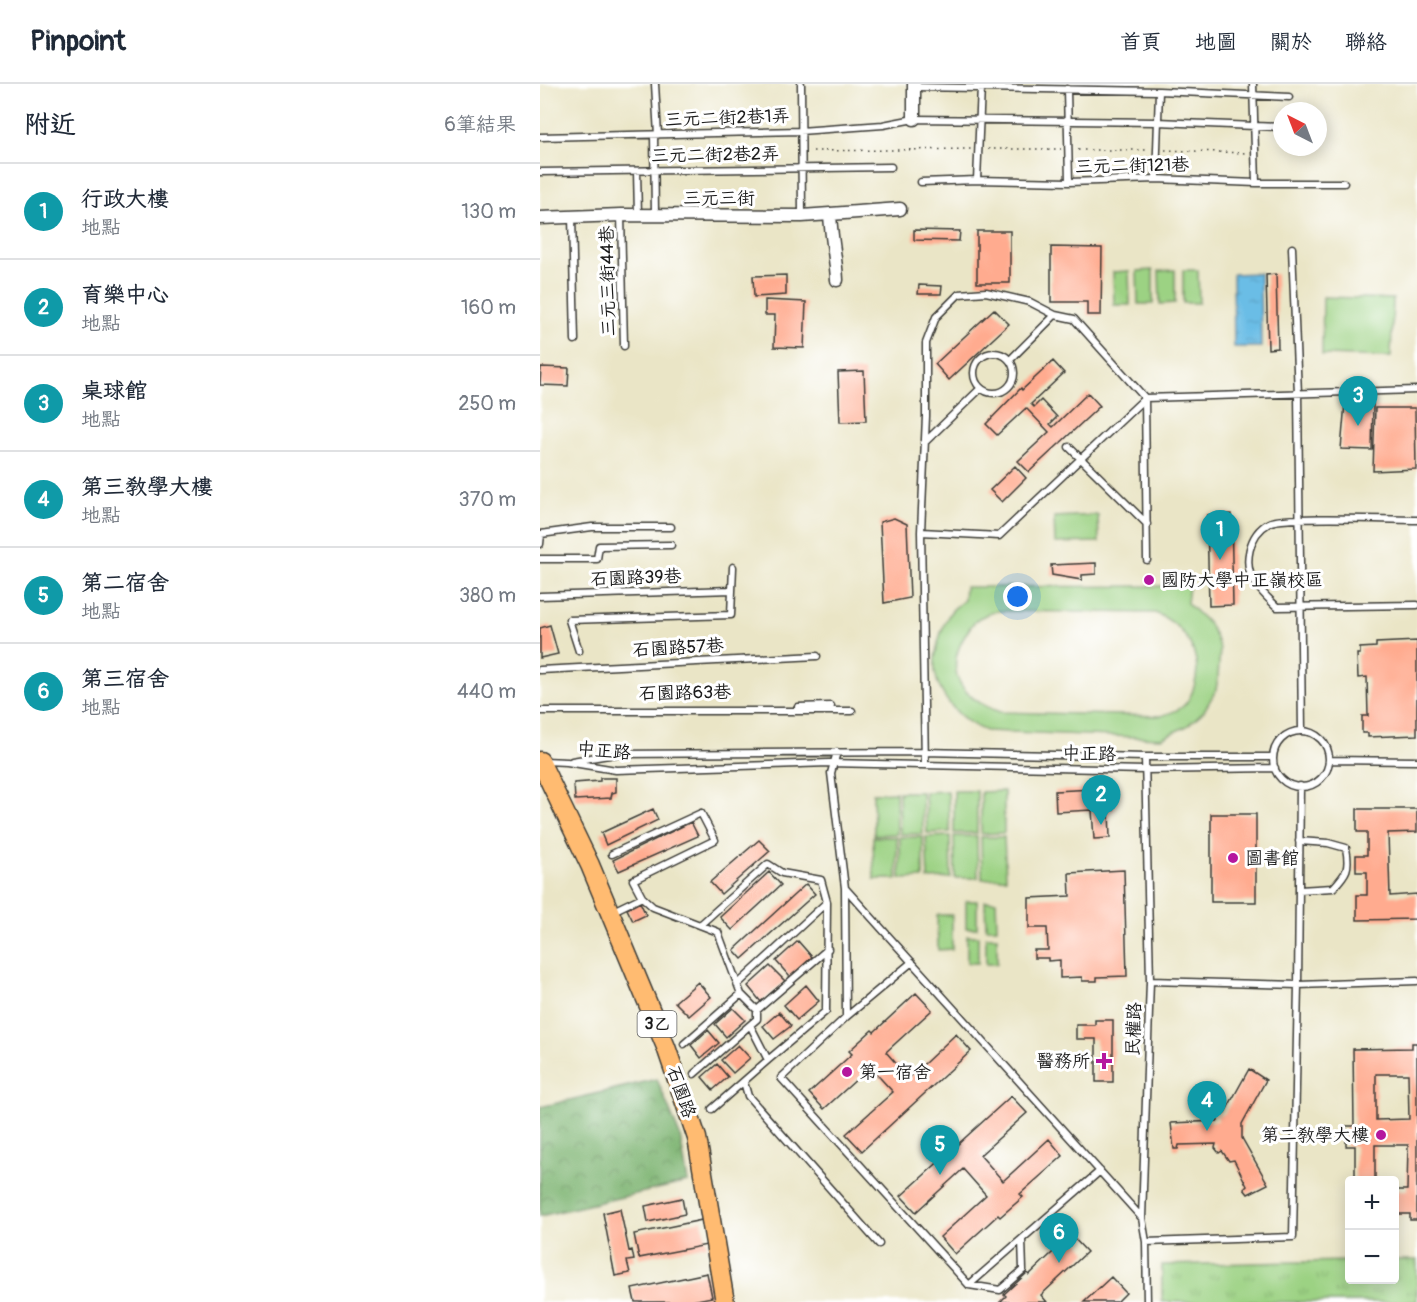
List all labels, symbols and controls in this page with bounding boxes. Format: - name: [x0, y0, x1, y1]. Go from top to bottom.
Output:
- text: Pinpoint: [30, 24, 126, 59]
- text: 首頁: [1120, 29, 1162, 56]
- text: 地圖: [1195, 29, 1237, 56]
- text: 關於: [1270, 29, 1312, 56]
- text: 聯絡: [1345, 29, 1387, 56]
- north arrow: [1273, 102, 1327, 156]
- street label: 三元二街2巷1弄: [664, 104, 790, 132]
- text: 附近: [24, 109, 76, 141]
- text: 6筆結果: [444, 112, 516, 137]
- street label: 三元二街2巷2弄: [651, 142, 779, 168]
- street label: 三元二街121巷: [1075, 154, 1189, 178]
- text: 行政大樓: [81, 185, 169, 213]
- street label: 三元三街: [683, 187, 755, 210]
- text: 1: [40, 199, 47, 224]
- text: 130 m: [461, 199, 516, 224]
- text: 地點: [81, 215, 121, 240]
- street label: 三元三街44巷: [596, 225, 620, 337]
- text: 育樂中心: [81, 281, 169, 309]
- text: 2: [38, 295, 49, 320]
- text: 160 m: [461, 295, 516, 320]
- text: 地點: [81, 311, 121, 336]
- pin: 3: [1338, 376, 1378, 426]
- text: 桌球館: [81, 377, 147, 405]
- text: 3: [38, 391, 49, 416]
- text: 250 m: [458, 391, 516, 416]
- text: 地點: [81, 407, 121, 432]
- text: 第三教學大樓: [81, 473, 213, 501]
- text: 4: [38, 487, 49, 512]
- text: 370 m: [459, 487, 516, 512]
- text: 地點: [81, 503, 121, 528]
- pin: 1: [1200, 510, 1240, 560]
- street label: 石園路39巷: [590, 565, 682, 591]
- text: 第二宿舍: [81, 569, 169, 597]
- place label: 國防大學中正嶺校區: [1161, 569, 1323, 592]
- marker: 國防大學中正嶺校區: [1142, 573, 1156, 587]
- your location: [1003, 582, 1032, 611]
- text: 5: [38, 583, 49, 608]
- text: 380 m: [459, 583, 516, 608]
- text: 地點: [81, 599, 121, 624]
- street label: 石園路57巷: [632, 634, 724, 662]
- text: 第三宿舍: [81, 665, 169, 693]
- text: 6: [38, 679, 49, 704]
- text: 440 m: [457, 679, 516, 704]
- street label: 石園路63巷: [639, 681, 731, 705]
- text: 地點: [81, 695, 121, 720]
- street label: 中正路: [576, 737, 632, 765]
- street label: 中正路: [1062, 742, 1116, 766]
- pin: 2: [1082, 776, 1120, 825]
- place label: 圖書館: [1245, 847, 1299, 870]
- marker: 圖書館: [1226, 851, 1240, 865]
- street label: 民權路: [1122, 1002, 1146, 1056]
- road number: 3乙: [638, 1011, 676, 1037]
- place label: 醫務所: [1036, 1050, 1090, 1073]
- marker: 醫務所: [1095, 1052, 1113, 1070]
- place label: 第一宿舍: [859, 1061, 931, 1084]
- street label: 石園路: [661, 1063, 701, 1121]
- marker: 第一宿舍: [840, 1065, 854, 1079]
- pin: 4: [1188, 1082, 1226, 1131]
- place label: 第二教學大樓: [1261, 1124, 1369, 1147]
- pin: 5: [920, 1126, 960, 1175]
- marker: 第二教學大樓: [1374, 1128, 1388, 1142]
- map controls: [1345, 1176, 1399, 1284]
- button: +: [1345, 1176, 1399, 1230]
- pin: 6: [1040, 1214, 1078, 1263]
- button: −: [1345, 1230, 1399, 1284]

